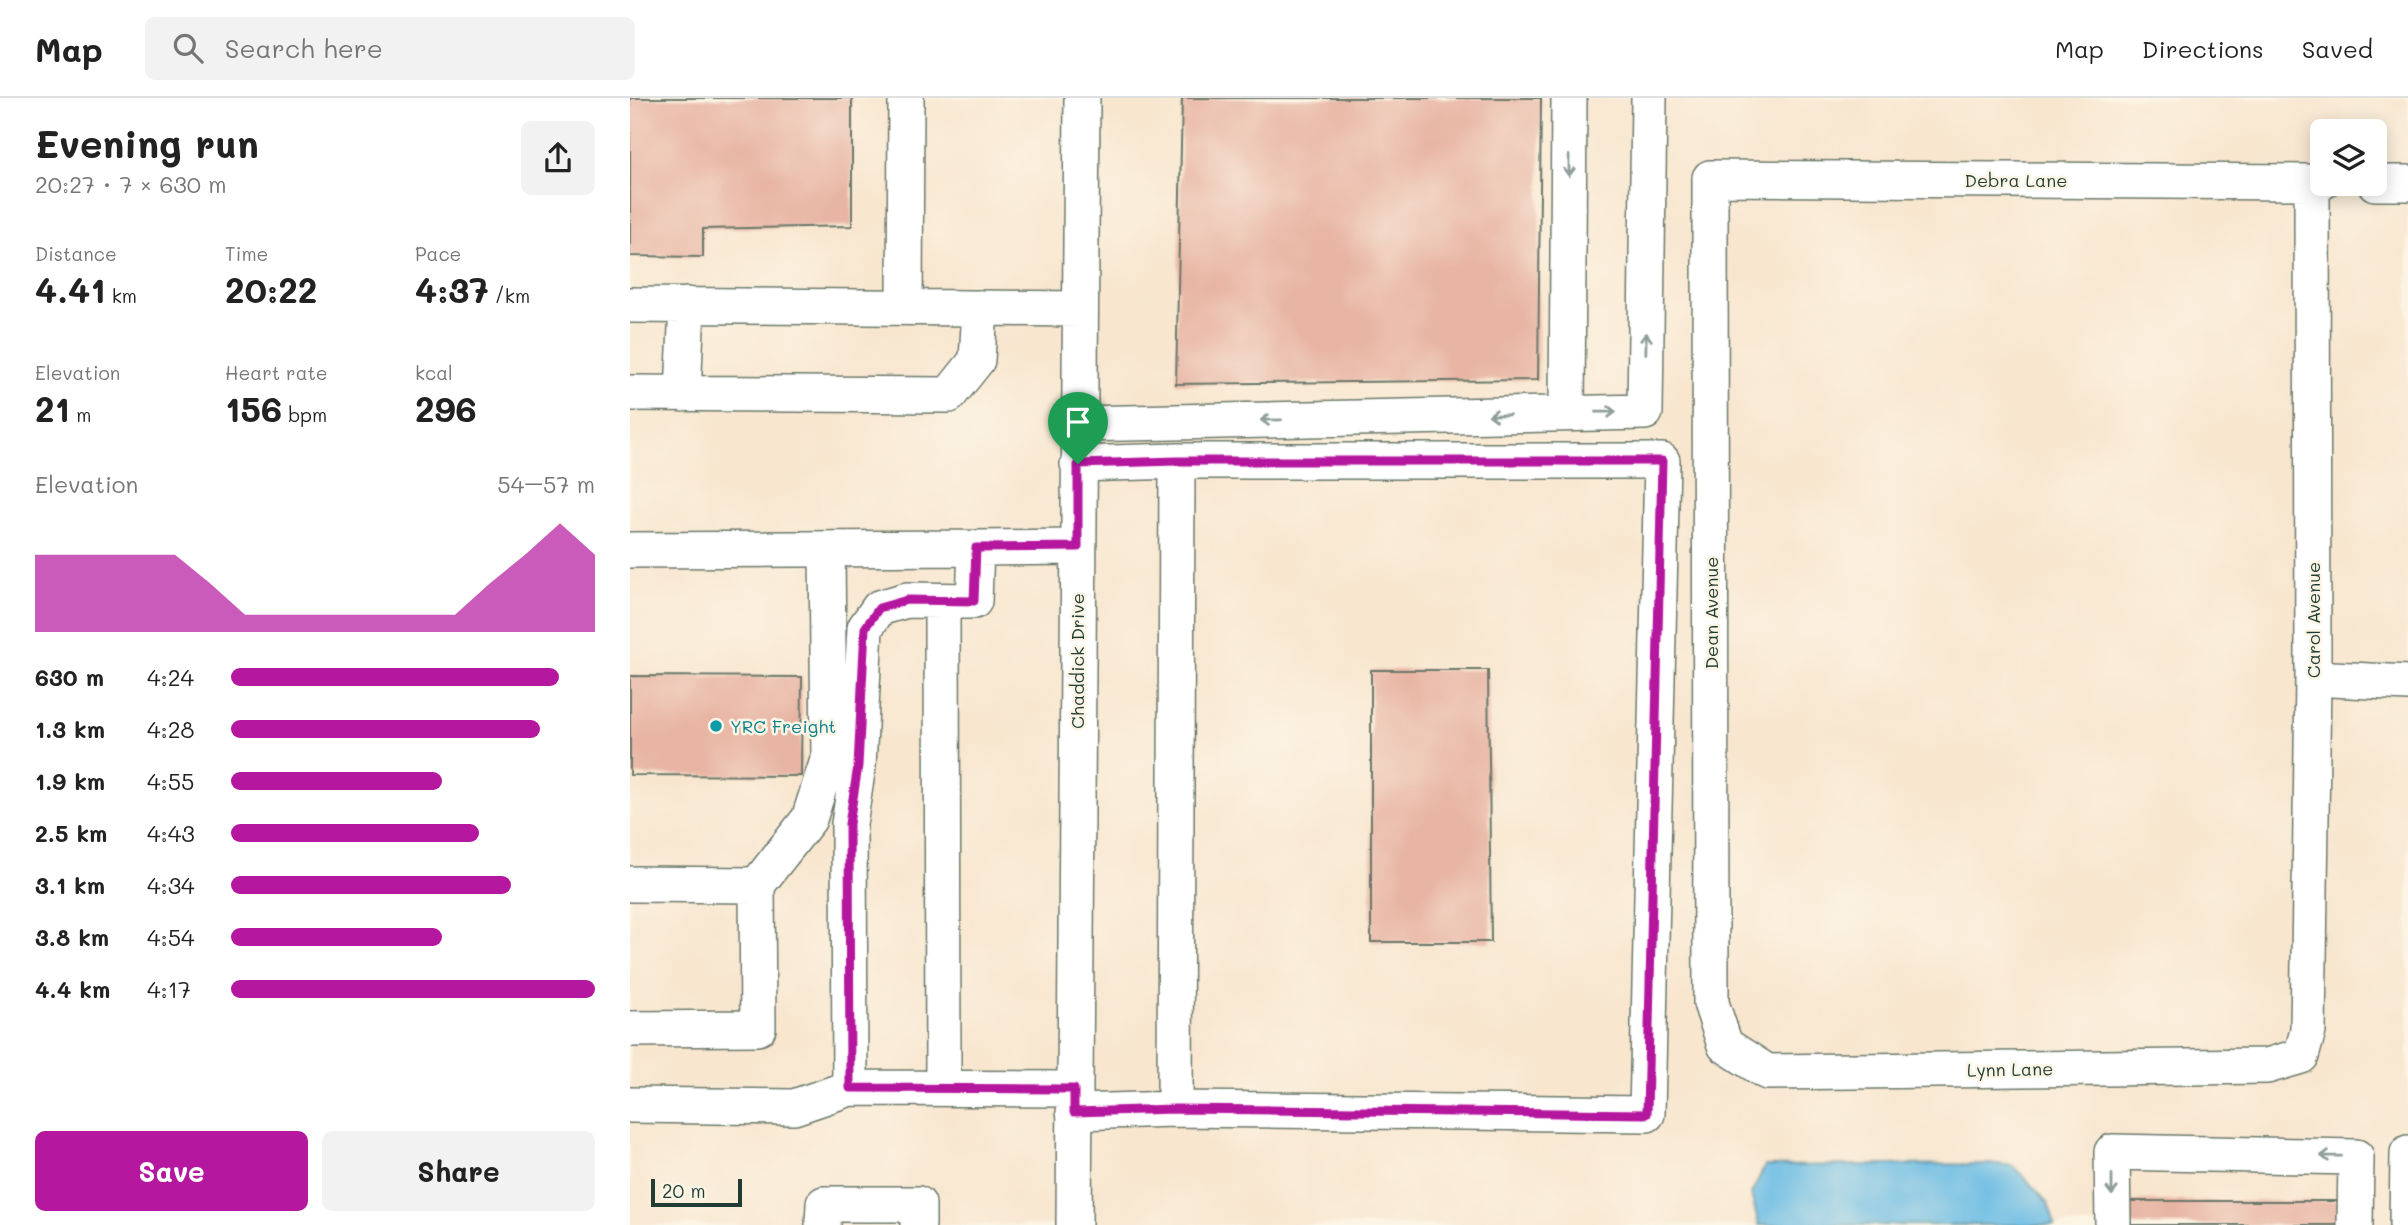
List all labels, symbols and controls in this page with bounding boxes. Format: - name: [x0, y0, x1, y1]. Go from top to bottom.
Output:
- search box: [145, 17, 635, 80]
- text: Map: [35, 27, 103, 70]
- icon: search: [169, 29, 207, 67]
- text: Search here: [225, 31, 383, 65]
- text: Map: [2055, 33, 2104, 64]
- text: Directions: [2142, 33, 2264, 64]
- text: Saved: [2302, 33, 2373, 64]
- text: Evening run: [35, 118, 259, 168]
- map controls: [2310, 119, 2387, 196]
- button: layers: [2310, 119, 2387, 196]
- button: share: [521, 121, 595, 195]
- one-way arrow: [1562, 154, 1576, 177]
- street label: Debra Lane: [1965, 168, 2067, 192]
- text: 20:27 · 7 × 630 m: [35, 169, 227, 199]
- text: Distance: [35, 241, 117, 266]
- text: Time: [225, 241, 268, 266]
- text: Pace: [415, 241, 461, 266]
- text: 4.41: [35, 266, 106, 312]
- text: 20:22: [225, 266, 317, 312]
- text: 4:37: [415, 266, 489, 312]
- text: km: [106, 283, 137, 308]
- text: /km: [489, 283, 530, 308]
- one-way arrow: [1640, 332, 1653, 355]
- text: Elevation: [35, 360, 120, 385]
- text: Heart rate: [225, 360, 328, 385]
- text: kcal: [415, 360, 453, 385]
- text: 21: [35, 385, 70, 431]
- text: 156: [225, 385, 282, 431]
- text: 296: [415, 385, 477, 431]
- pin: [1048, 392, 1108, 464]
- text: m: [70, 402, 91, 427]
- text: bpm: [282, 402, 327, 427]
- icon: arrive: [1059, 403, 1097, 441]
- one-way arrow: [1594, 406, 1617, 419]
- one-way arrow: [1487, 408, 1510, 421]
- one-way arrow: [1260, 413, 1283, 426]
- text: Elevation: [35, 469, 138, 499]
- text: 54–57 m: [497, 469, 595, 499]
- street label: Dean Avenue: [1699, 557, 1723, 669]
- street label: Carol Avenue: [2301, 562, 2325, 678]
- street label: Chaddick Drive: [1065, 593, 1089, 729]
- text: 630 m: [35, 662, 104, 692]
- text: 4:24: [147, 662, 194, 692]
- text: 1.3 km: [35, 714, 105, 744]
- text: 4:28: [147, 714, 194, 744]
- place label: YRC Freight: [730, 714, 836, 738]
- marker: YRC Freight: [708, 718, 724, 734]
- text: 1.9 km: [35, 766, 105, 796]
- text: 4:55: [147, 766, 194, 796]
- text: 2.5 km: [35, 818, 107, 848]
- text: 4:43: [147, 818, 195, 848]
- text: 3.1 km: [35, 870, 105, 900]
- text: 4:34: [147, 870, 195, 900]
- text: 3.8 km: [35, 922, 109, 952]
- text: 4:54: [147, 922, 195, 952]
- text: 4.4 km: [35, 974, 110, 1004]
- text: 4:17: [147, 974, 191, 1004]
- street label: Lynn Lane: [1967, 1056, 2053, 1082]
- button: Save: [35, 1131, 308, 1211]
- button: Share: [322, 1131, 595, 1211]
- one-way arrow: [2320, 1149, 2343, 1163]
- one-way arrow: [2105, 1173, 2119, 1196]
- scale bar: [651, 1176, 742, 1208]
- text: 20 m: [662, 1178, 706, 1203]

